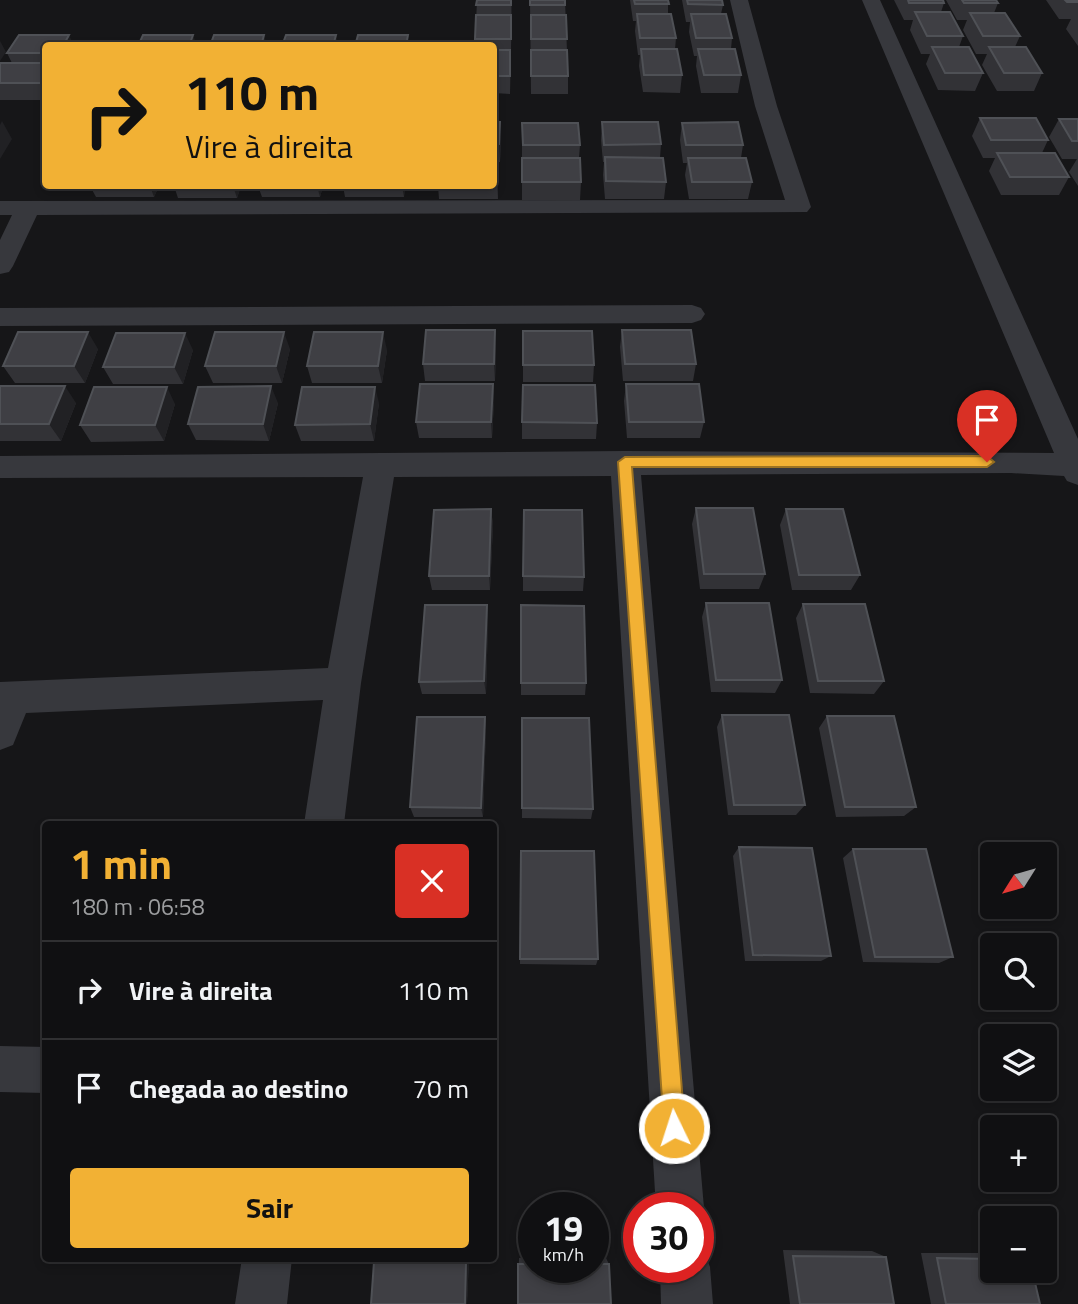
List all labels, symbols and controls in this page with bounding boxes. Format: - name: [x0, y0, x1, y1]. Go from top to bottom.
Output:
- text: 110 m: [185, 54, 319, 129]
- icon: right: [70, 70, 161, 161]
- text: Vire à direita: [185, 122, 353, 170]
- pin: [957, 390, 1017, 462]
- icon: arrive: [968, 401, 1006, 439]
- text: 1 min: [70, 831, 172, 895]
- north arrow: [980, 842, 1057, 919]
- map controls: [980, 842, 1057, 1283]
- button: close: [395, 844, 469, 918]
- text: 180 m · 06:58: [70, 889, 205, 924]
- button: search: [980, 933, 1057, 1010]
- icon: right: [70, 971, 108, 1009]
- text: Vire à direita: [129, 971, 272, 1010]
- text: 110 m: [398, 971, 469, 1010]
- button: layers: [980, 1024, 1057, 1101]
- icon: arrive: [70, 1069, 108, 1107]
- text: Chegada ao destino: [129, 1069, 348, 1108]
- text: 70 m: [412, 1069, 469, 1108]
- position arrow: [637, 1091, 711, 1165]
- button: +: [980, 1115, 1057, 1192]
- button: Sair: [70, 1168, 469, 1248]
- speed limit sign: 30: [623, 1192, 714, 1283]
- text: 19: [544, 1201, 583, 1255]
- button: −: [980, 1206, 1057, 1283]
- text: km/h: [543, 1241, 584, 1268]

